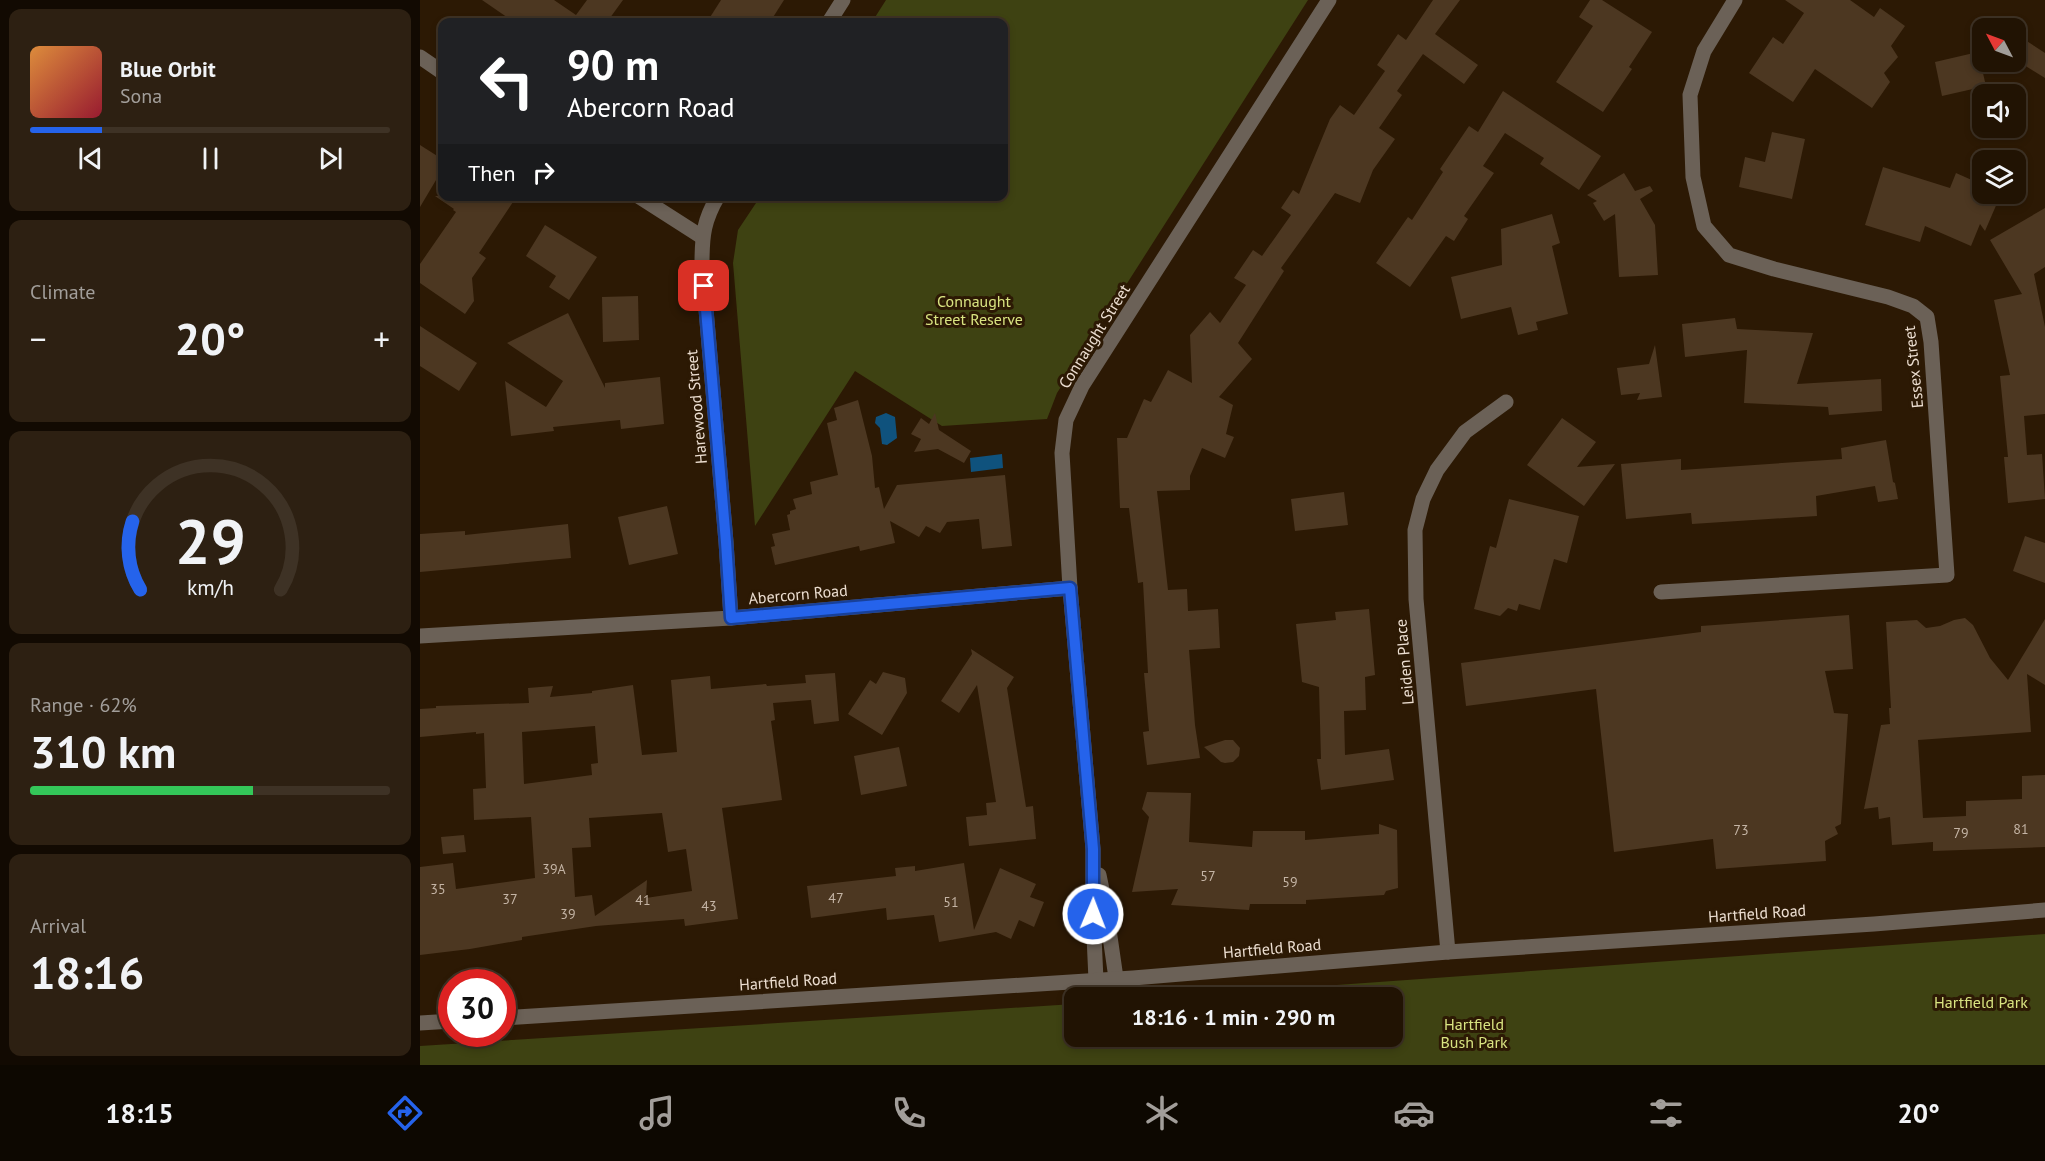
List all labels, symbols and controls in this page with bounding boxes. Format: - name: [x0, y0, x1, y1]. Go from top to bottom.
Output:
- north arrow: [1972, 18, 2026, 72]
- map controls: [1972, 18, 2026, 204]
- text: 90 m: [567, 37, 659, 92]
- icon: left: [468, 42, 546, 120]
- text: Blue Orbit: [120, 55, 216, 83]
- text: Sona: [120, 83, 162, 109]
- button: sound: [1972, 84, 2026, 138]
- text: Abercorn Road: [567, 90, 735, 124]
- icon: previous: [74, 142, 107, 175]
- icon: pause: [194, 142, 227, 175]
- icon: next: [314, 142, 347, 175]
- button: layers: [1972, 150, 2026, 204]
- icon: right: [527, 156, 560, 189]
- text: Then: [468, 159, 515, 187]
- pin: [678, 260, 729, 311]
- icon: arrive: [687, 269, 720, 302]
- text: Climate: [30, 279, 96, 305]
- street label: Connaught Street: [1054, 280, 1134, 392]
- park label: Connaught Street Reserve: [925, 291, 1023, 329]
- text: 20°: [175, 309, 245, 367]
- text: −: [30, 317, 47, 360]
- text: +: [373, 317, 390, 360]
- street label: Essex Street: [1899, 324, 1927, 409]
- street label: Harewood Street: [681, 348, 711, 465]
- text: 29: [175, 500, 245, 581]
- text: km/h: [186, 573, 233, 601]
- street label: Abercorn Road: [748, 580, 848, 608]
- street label: Leiden Place: [1390, 618, 1418, 706]
- text: Range · 62%: [30, 692, 137, 718]
- text: 310 km: [30, 722, 176, 780]
- house number: 81: [2013, 820, 2029, 838]
- house number: 73: [1733, 821, 1749, 839]
- house number: 79: [1953, 824, 1969, 842]
- house number: 39A: [542, 860, 567, 878]
- house number: 57: [1200, 867, 1216, 885]
- house number: 59: [1282, 873, 1298, 891]
- house number: 35: [430, 880, 446, 898]
- position arrow: [1061, 882, 1125, 946]
- house number: 47: [828, 889, 844, 907]
- house number: 37: [502, 890, 518, 908]
- house number: 41: [635, 891, 651, 909]
- house number: 51: [943, 893, 959, 911]
- house number: 43: [701, 897, 717, 915]
- street label: Hartfield Road: [1707, 900, 1807, 926]
- house number: 39: [560, 905, 576, 923]
- text: Arrival: [30, 913, 86, 939]
- street label: Hartfield Road: [1222, 934, 1322, 962]
- text: 18:16: [30, 943, 144, 1001]
- street label: Hartfield Road: [738, 968, 838, 994]
- speed limit sign: 30: [438, 969, 516, 1047]
- park label: Hartfield Park: [1934, 992, 2028, 1012]
- text: 18:16 · 1 min · 290 m: [1132, 1003, 1335, 1031]
- park label: Hartfield Bush Park: [1440, 1014, 1508, 1052]
- icon: directions: [384, 1092, 426, 1134]
- icon: music: [636, 1092, 678, 1134]
- icon: phone: [888, 1092, 930, 1134]
- icon: climate: [1141, 1092, 1183, 1134]
- icon: car: [1393, 1092, 1435, 1134]
- icon: filters: [1645, 1092, 1687, 1134]
- text: 18:15: [105, 1096, 174, 1130]
- text: 20°: [1897, 1096, 1940, 1130]

